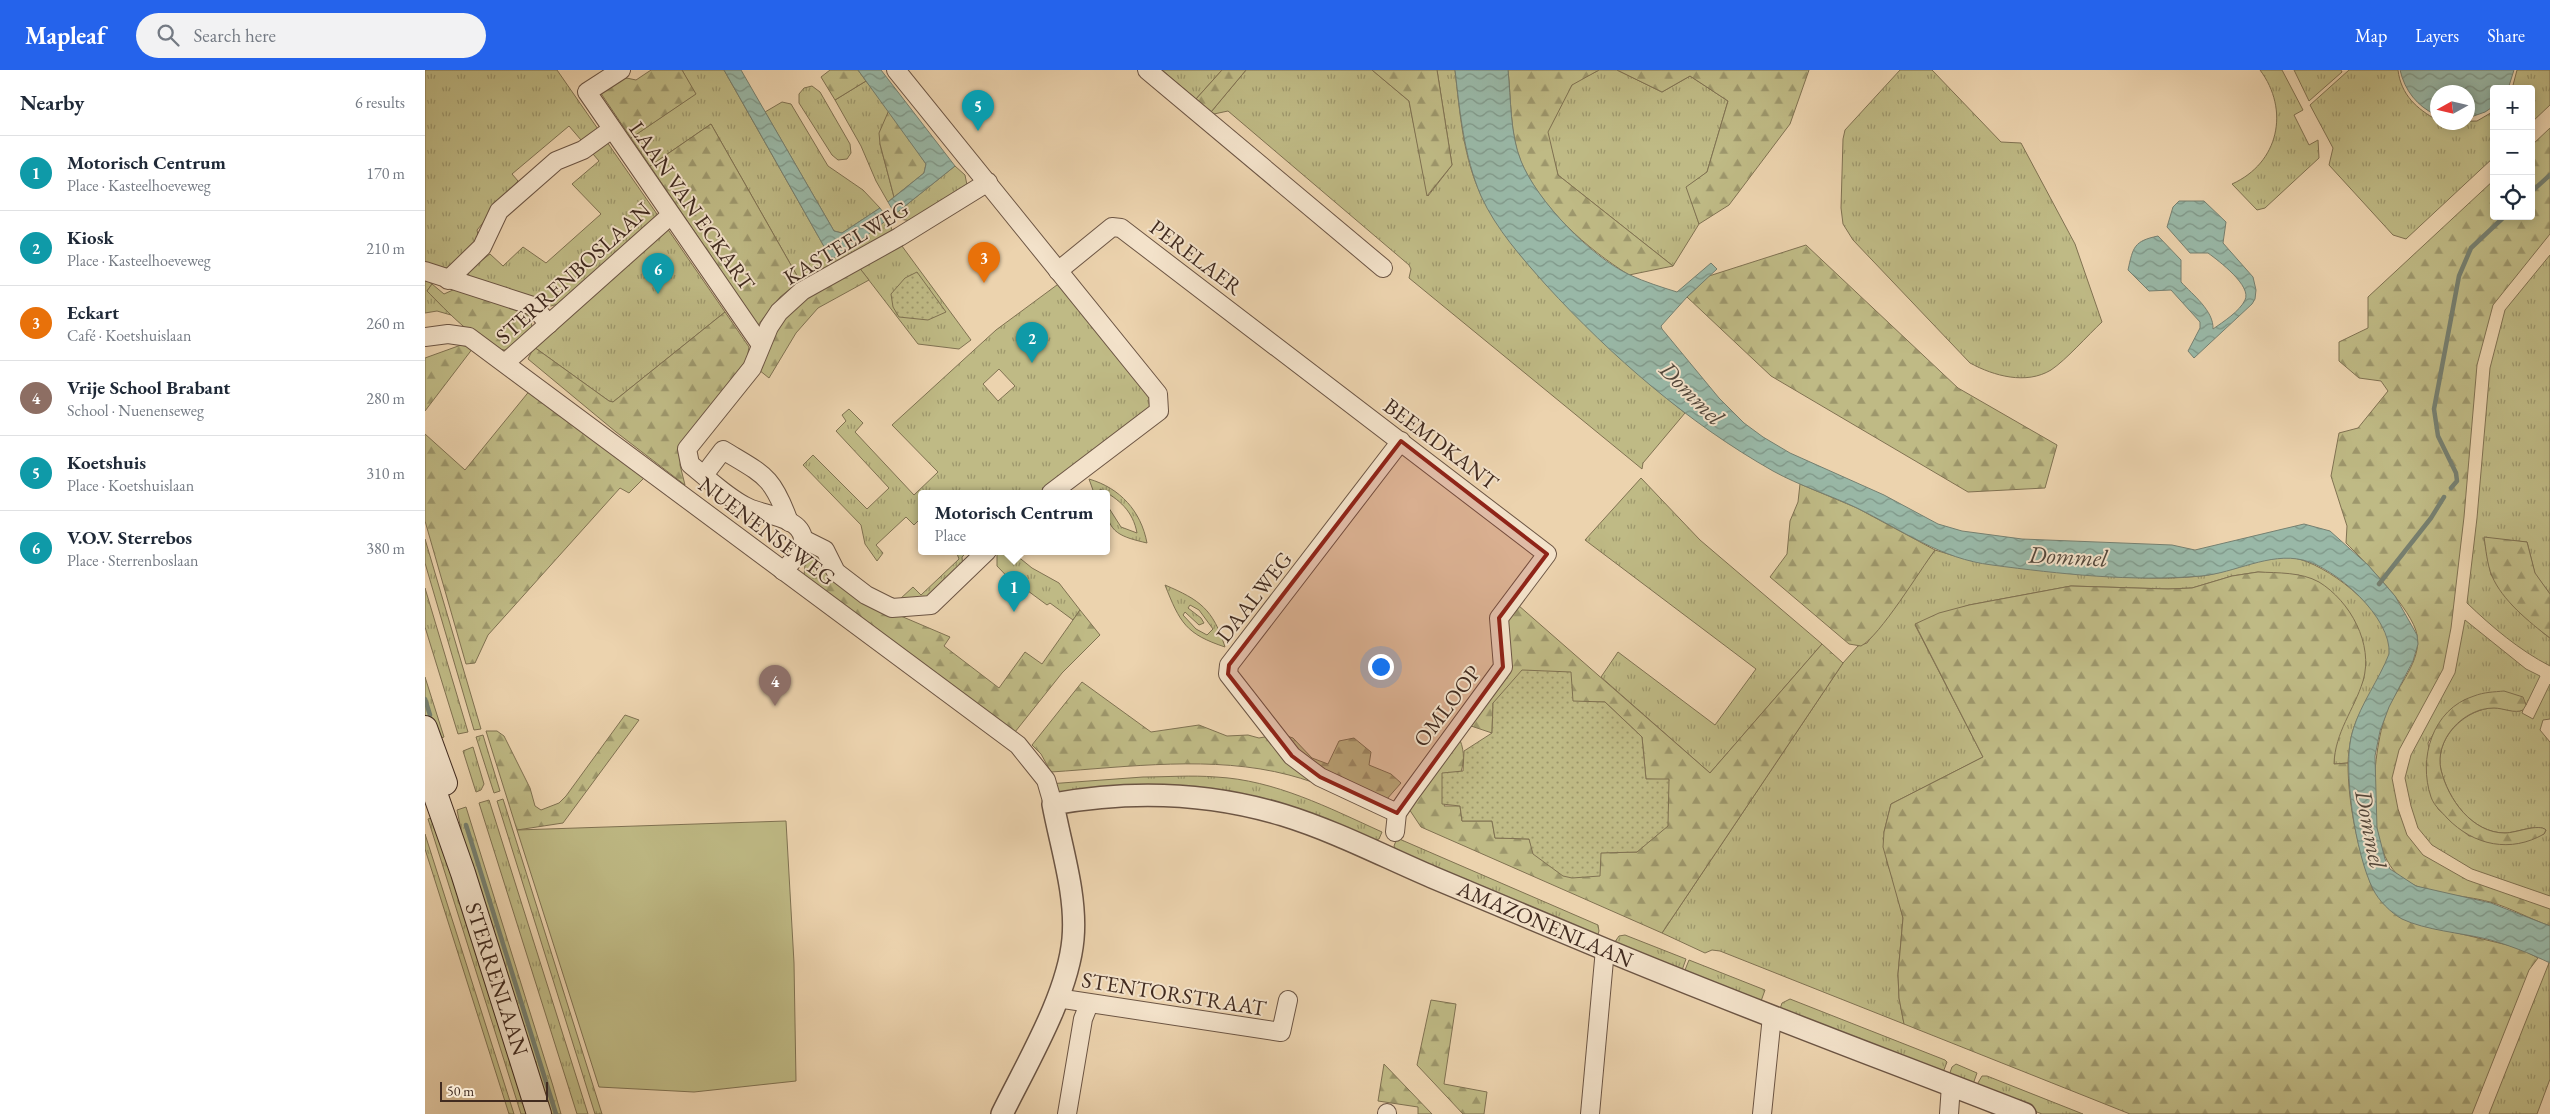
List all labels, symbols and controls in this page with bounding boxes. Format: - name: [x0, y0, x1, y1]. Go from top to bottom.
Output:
- search box: [136, 13, 486, 58]
- text: Mapleaf: [25, 20, 106, 51]
- icon: search: [154, 21, 182, 49]
- text: Search here: [194, 23, 276, 48]
- text: Map: [2355, 24, 2387, 47]
- text: Layers: [2415, 24, 2459, 47]
- text: Share: [2487, 24, 2525, 47]
- north arrow: [2430, 85, 2475, 130]
- map controls: [2490, 85, 2535, 220]
- button: +: [2490, 85, 2535, 130]
- text: Nearby: [20, 89, 84, 116]
- pin: 5: [962, 90, 994, 131]
- text: 6 results: [355, 92, 405, 113]
- street label: LAAN VAN ECKART: [623, 116, 762, 297]
- button: −: [2490, 130, 2535, 175]
- text: Motorisch Centrum: [67, 150, 226, 175]
- text: 1: [32, 163, 40, 184]
- text: 170 m: [366, 163, 405, 184]
- text: Place · Kasteelhoeveweg: [67, 175, 211, 196]
- button: locate: [2490, 175, 2535, 220]
- street label: KASTEELWEG: [778, 194, 914, 292]
- street label: STERRENBOSLAAN: [489, 195, 657, 350]
- street label: PERELAER: [1144, 213, 1248, 302]
- text: Kiosk: [67, 225, 114, 250]
- text: 2: [32, 238, 40, 259]
- text: 210 m: [366, 238, 405, 259]
- pin: 3: [968, 242, 1000, 283]
- text: Place · Kasteelhoeveweg: [67, 250, 211, 271]
- pin: 6: [642, 253, 674, 294]
- text: Eckart: [67, 300, 119, 325]
- text: 3: [32, 313, 40, 334]
- text: 260 m: [366, 313, 405, 334]
- pin: 2: [1016, 322, 1048, 363]
- text: Café · Koetshuislaan: [67, 325, 191, 346]
- water label: Dommel: [1652, 353, 1732, 433]
- text: Vrije School Brabant: [67, 375, 231, 400]
- text: 4: [32, 388, 40, 409]
- text: 280 m: [366, 388, 405, 409]
- street label: BEEMDKANT: [1378, 391, 1504, 497]
- text: School · Nuenenseweg: [67, 400, 204, 421]
- text: Koetshuis: [67, 450, 146, 475]
- text: 5: [32, 463, 40, 484]
- text: 310 m: [366, 463, 405, 484]
- street label: NUENENSEWEG: [693, 470, 841, 592]
- text: Place · Koetshuislaan: [67, 475, 194, 496]
- popup: [918, 490, 1110, 555]
- text: Motorisch Centrum: [935, 500, 1093, 525]
- text: V.O.V. Sterrebos: [67, 525, 192, 550]
- text: Place: [935, 525, 966, 546]
- text: 6: [32, 538, 40, 559]
- text: 380 m: [366, 538, 405, 559]
- water label: Dommel: [2027, 538, 2109, 574]
- street label: DAALWEG: [1209, 546, 1299, 648]
- text: Place · Sterrenboslaan: [67, 550, 199, 571]
- pin: 1: [998, 571, 1030, 612]
- your location: [1368, 654, 1394, 680]
- street label: OMLOOP: [1407, 659, 1487, 753]
- pin: 4: [759, 665, 791, 706]
- water label: Dommel: [2348, 786, 2394, 872]
- street label: AMAZONENLAAN: [1452, 873, 1638, 974]
- street label: STERRENLAAN: [459, 899, 536, 1060]
- street label: STENTORSTRAAT: [1080, 965, 1268, 1023]
- scale bar: [440, 1079, 547, 1102]
- text: 50 m: [447, 1082, 474, 1100]

